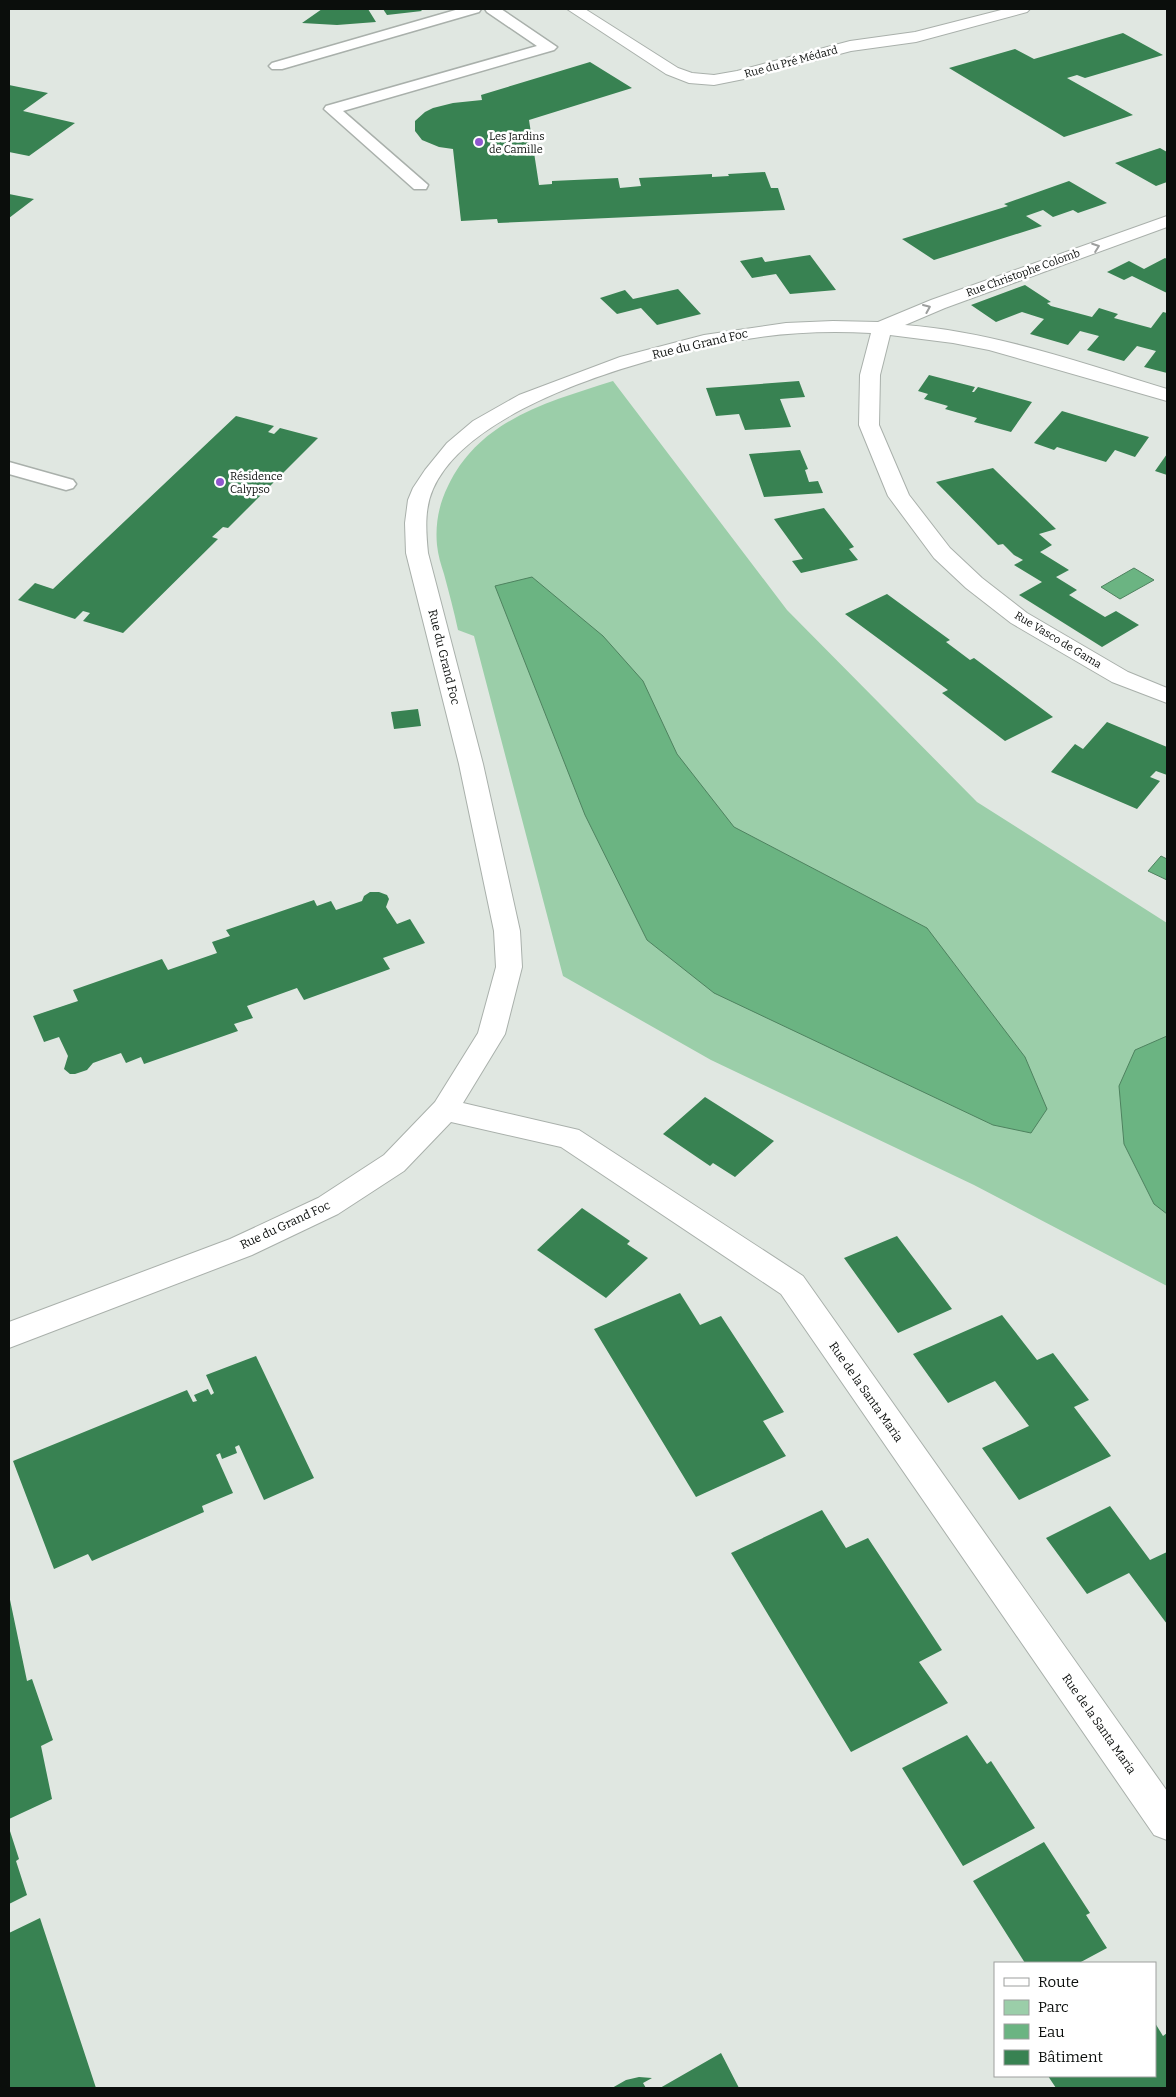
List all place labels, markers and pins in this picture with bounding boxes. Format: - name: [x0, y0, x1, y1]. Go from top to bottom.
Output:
- place label: Les Jardins de Camille: [489, 130, 544, 156]
- marker: Les Jardins de Camille: [473, 136, 485, 148]
- place label: Résidence Calypso: [230, 470, 283, 496]
- marker: Résidence Calypso: [214, 476, 226, 488]

